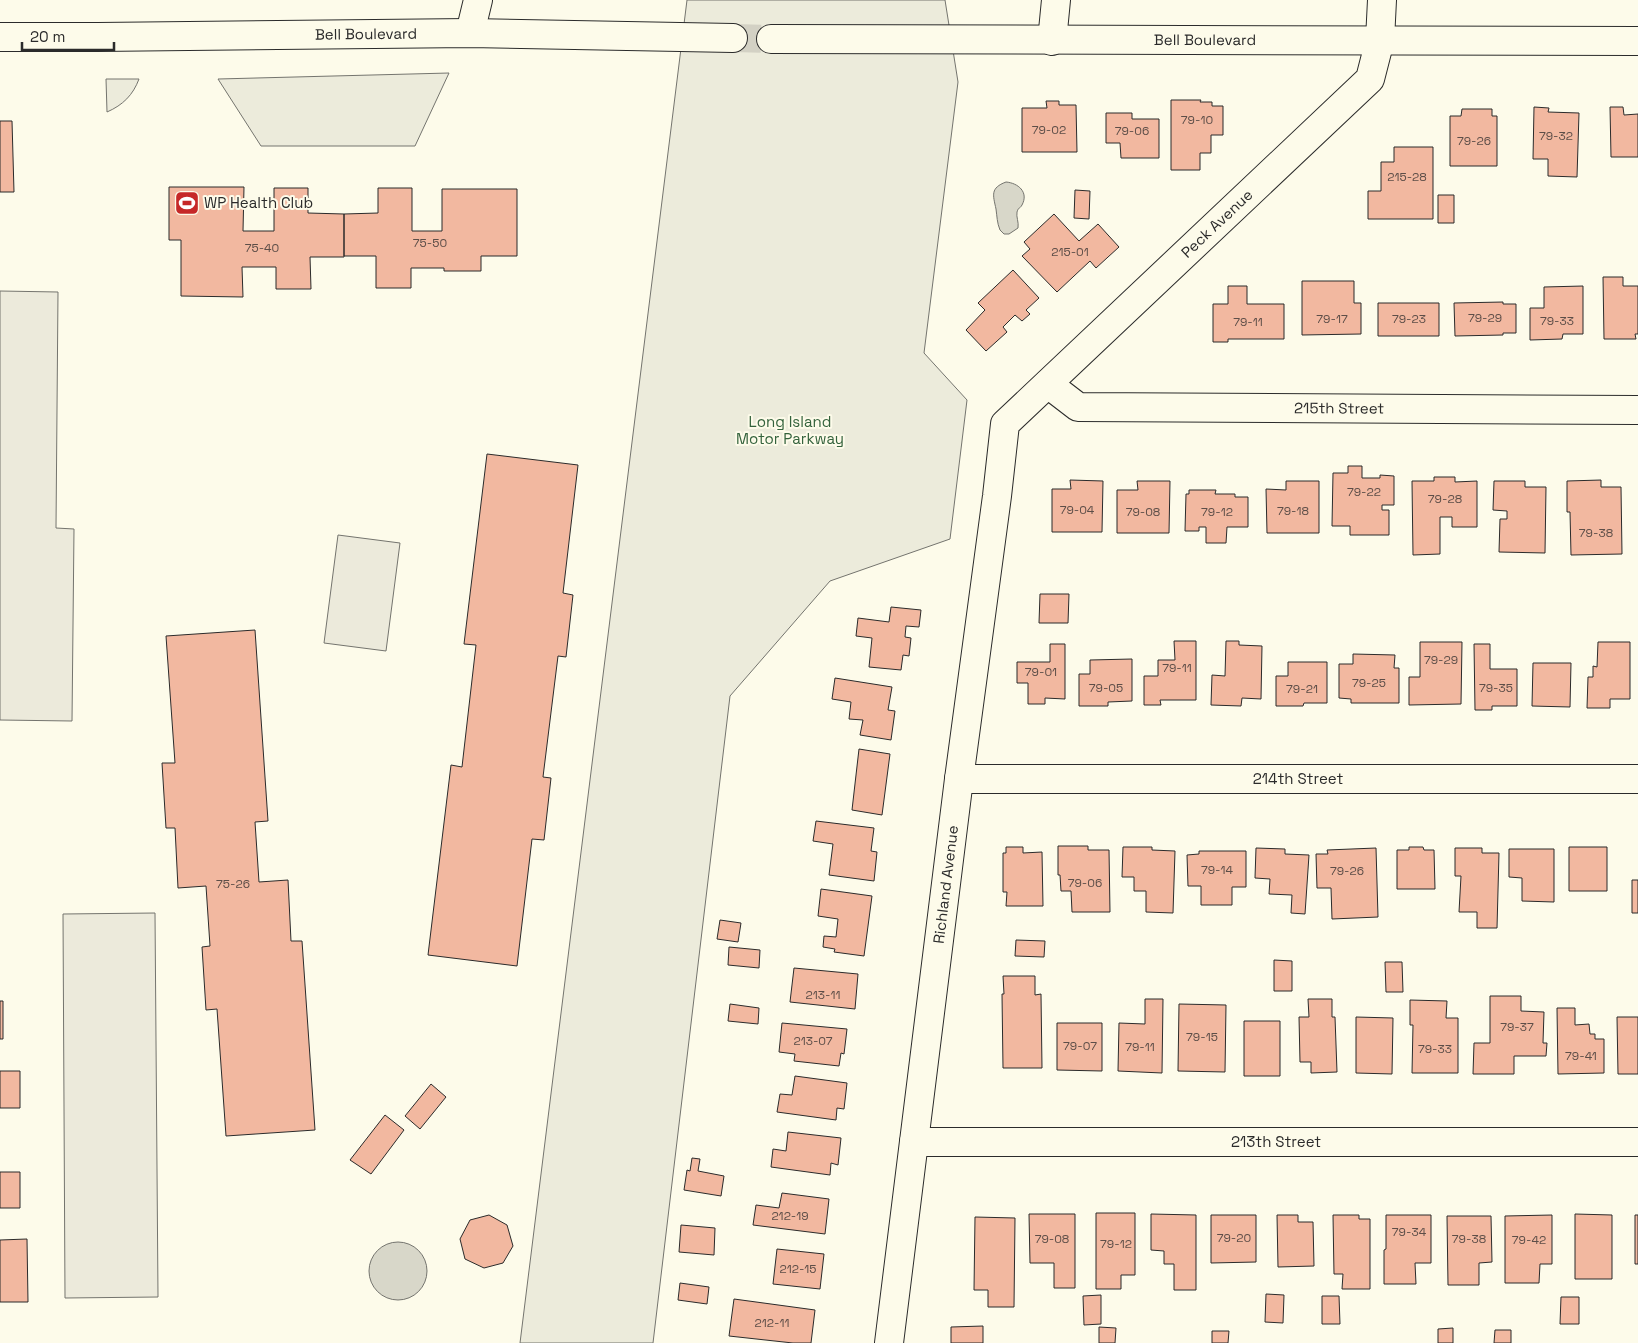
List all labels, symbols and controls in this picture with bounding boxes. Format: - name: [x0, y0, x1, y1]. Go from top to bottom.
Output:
- scale bar: [22, 20, 115, 52]
- street label: Bell Boulevard: [315, 24, 417, 44]
- text: 20 m: [30, 27, 65, 46]
- street label: Bell Boulevard: [1154, 30, 1256, 49]
- house number: 79-10: [1181, 112, 1213, 128]
- house number: 79-02: [1032, 122, 1066, 138]
- house number: 79-06: [1115, 123, 1149, 139]
- house number: 79-32: [1539, 128, 1573, 144]
- house number: 79-26: [1457, 133, 1491, 149]
- house number: 215-28: [1387, 169, 1427, 185]
- street label: Peck Avenue: [1177, 185, 1256, 262]
- sports icon: WP Health Club: [174, 190, 200, 216]
- place label: WP Health Club: [204, 193, 313, 212]
- house number: 75-50: [413, 235, 447, 251]
- house number: 75-40: [245, 240, 279, 256]
- house number: 215-01: [1051, 244, 1089, 260]
- house number: 79-29: [1468, 310, 1502, 326]
- house number: 79-17: [1316, 311, 1348, 327]
- house number: 79-23: [1392, 311, 1426, 327]
- house number: 79-33: [1540, 313, 1574, 329]
- house number: 79-11: [1233, 314, 1263, 330]
- street label: 215th Street: [1294, 398, 1384, 418]
- park label: Long Island Motor Parkway: [736, 412, 844, 448]
- house number: 79-22: [1347, 484, 1381, 500]
- house number: 79-28: [1428, 491, 1462, 507]
- house number: 79-04: [1060, 502, 1095, 518]
- house number: 79-18: [1277, 503, 1309, 519]
- house number: 79-08: [1126, 504, 1160, 520]
- house number: 79-12: [1201, 504, 1233, 520]
- house number: 79-38: [1579, 525, 1613, 541]
- house number: 79-29: [1424, 652, 1458, 668]
- house number: 79-11: [1162, 660, 1192, 676]
- house number: 79-01: [1025, 664, 1057, 680]
- house number: 79-25: [1352, 675, 1386, 691]
- house number: 79-05: [1089, 680, 1123, 696]
- house number: 79-35: [1479, 680, 1513, 696]
- house number: 79-21: [1286, 681, 1318, 697]
- street label: 214th Street: [1253, 769, 1343, 788]
- street label: Richland Avenue: [929, 824, 962, 945]
- house number: 79-14: [1201, 862, 1234, 878]
- house number: 79-26: [1330, 863, 1364, 879]
- house number: 79-06: [1068, 875, 1102, 891]
- house number: 75-26: [216, 876, 250, 892]
- house number: 213-11: [806, 987, 841, 1003]
- house number: 79-37: [1500, 1019, 1534, 1035]
- house number: 79-15: [1186, 1029, 1218, 1045]
- house number: 213-07: [793, 1033, 833, 1049]
- house number: 79-07: [1063, 1038, 1097, 1054]
- house number: 79-11: [1125, 1039, 1155, 1055]
- house number: 79-33: [1418, 1041, 1452, 1057]
- house number: 79-41: [1565, 1048, 1597, 1064]
- street label: 213th Street: [1231, 1132, 1321, 1151]
- house number: 212-19: [771, 1208, 809, 1224]
- house number: 79-34: [1392, 1224, 1427, 1240]
- house number: 79-20: [1217, 1230, 1251, 1246]
- house number: 79-08: [1035, 1231, 1069, 1247]
- house number: 79-38: [1452, 1231, 1486, 1247]
- house number: 79-42: [1512, 1232, 1546, 1248]
- house number: 79-12: [1100, 1236, 1132, 1252]
- house number: 212-15: [779, 1261, 817, 1277]
- house number: 212-11: [755, 1315, 789, 1331]

